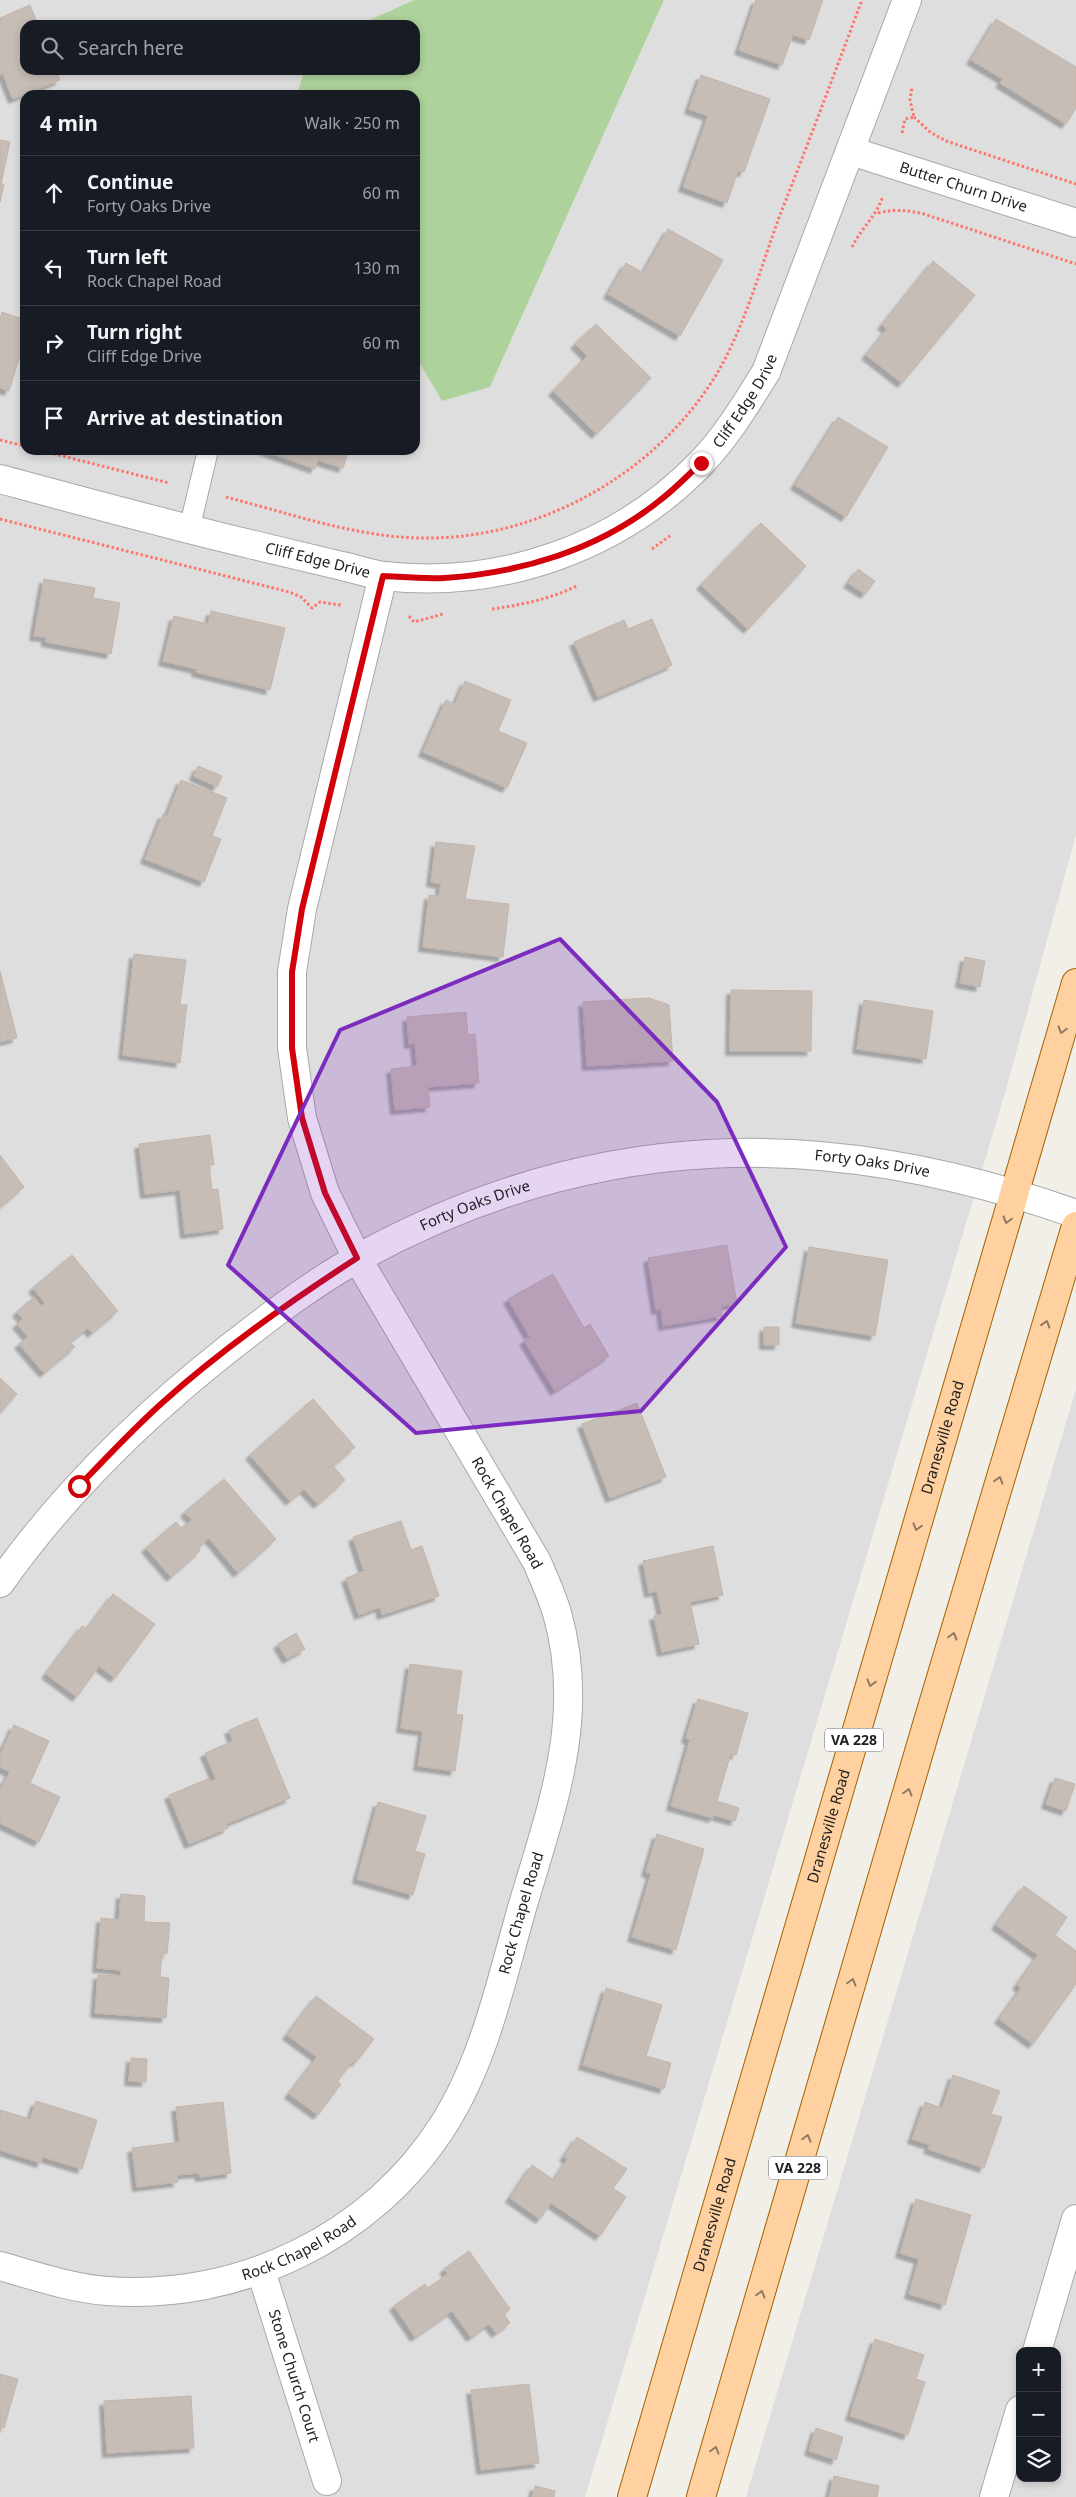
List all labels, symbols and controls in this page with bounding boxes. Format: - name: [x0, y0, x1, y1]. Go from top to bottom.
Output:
- search box: [20, 20, 420, 75]
- icon: search: [38, 34, 66, 62]
- text: Search here: [78, 35, 184, 61]
- text: 4 min: [40, 109, 98, 137]
- text: Walk · 250 m: [305, 112, 400, 134]
- street label: Butter Churn Drive: [897, 156, 1030, 216]
- text: Continue: [87, 169, 173, 195]
- icon: ahead: [40, 179, 68, 207]
- text: 60 m: [363, 182, 400, 204]
- text: Forty Oaks Drive: [87, 195, 211, 217]
- text: Turn left: [87, 244, 168, 270]
- icon: left: [40, 254, 68, 282]
- text: 130 m: [353, 257, 400, 279]
- text: Rock Chapel Road: [87, 270, 222, 292]
- text: Turn right: [87, 319, 182, 345]
- icon: right: [40, 329, 68, 357]
- text: 60 m: [363, 332, 400, 354]
- text: Cliff Edge Drive: [87, 345, 202, 367]
- street label: Cliff Edge Drive: [707, 351, 781, 452]
- icon: arrive: [40, 404, 68, 432]
- text: Arrive at destination: [87, 405, 283, 431]
- route end: [690, 452, 713, 475]
- street label: Cliff Edge Drive: [263, 537, 373, 582]
- one-way arrow: [1058, 1026, 1068, 1034]
- street label: Forty Oaks Drive: [814, 1144, 932, 1181]
- street label: Forty Oaks Drive: [416, 1175, 532, 1235]
- one-way arrow: [1003, 1215, 1013, 1223]
- one-way arrow: [1040, 1321, 1050, 1329]
- street label: Dranesville Road: [916, 1378, 968, 1497]
- street label: Rock Chapel Road: [468, 1453, 548, 1572]
- route start: [68, 1475, 91, 1498]
- one-way arrow: [994, 1476, 1004, 1485]
- one-way arrow: [913, 1522, 923, 1530]
- one-way arrow: [948, 1632, 958, 1641]
- one-way arrow: [867, 1678, 877, 1686]
- road number: VA 228: [825, 1728, 883, 1752]
- street label: Dranesville Road: [802, 1767, 854, 1885]
- one-way arrow: [902, 1788, 912, 1796]
- street label: Rock Chapel Road: [493, 1849, 547, 1976]
- one-way arrow: [847, 1979, 857, 1987]
- one-way arrow: [801, 2135, 811, 2143]
- street label: Dranesville Road: [688, 2155, 740, 2274]
- road number: VA 228: [769, 2156, 827, 2180]
- street label: Rock Chapel Road: [239, 2211, 360, 2284]
- one-way arrow: [755, 2290, 766, 2299]
- street label: Stone Church Court: [265, 2307, 325, 2445]
- map controls: [1016, 2347, 1061, 2482]
- button: +: [1016, 2347, 1061, 2392]
- button: −: [1016, 2392, 1061, 2437]
- button: layers: [1016, 2437, 1061, 2482]
- one-way arrow: [710, 2447, 720, 2455]

